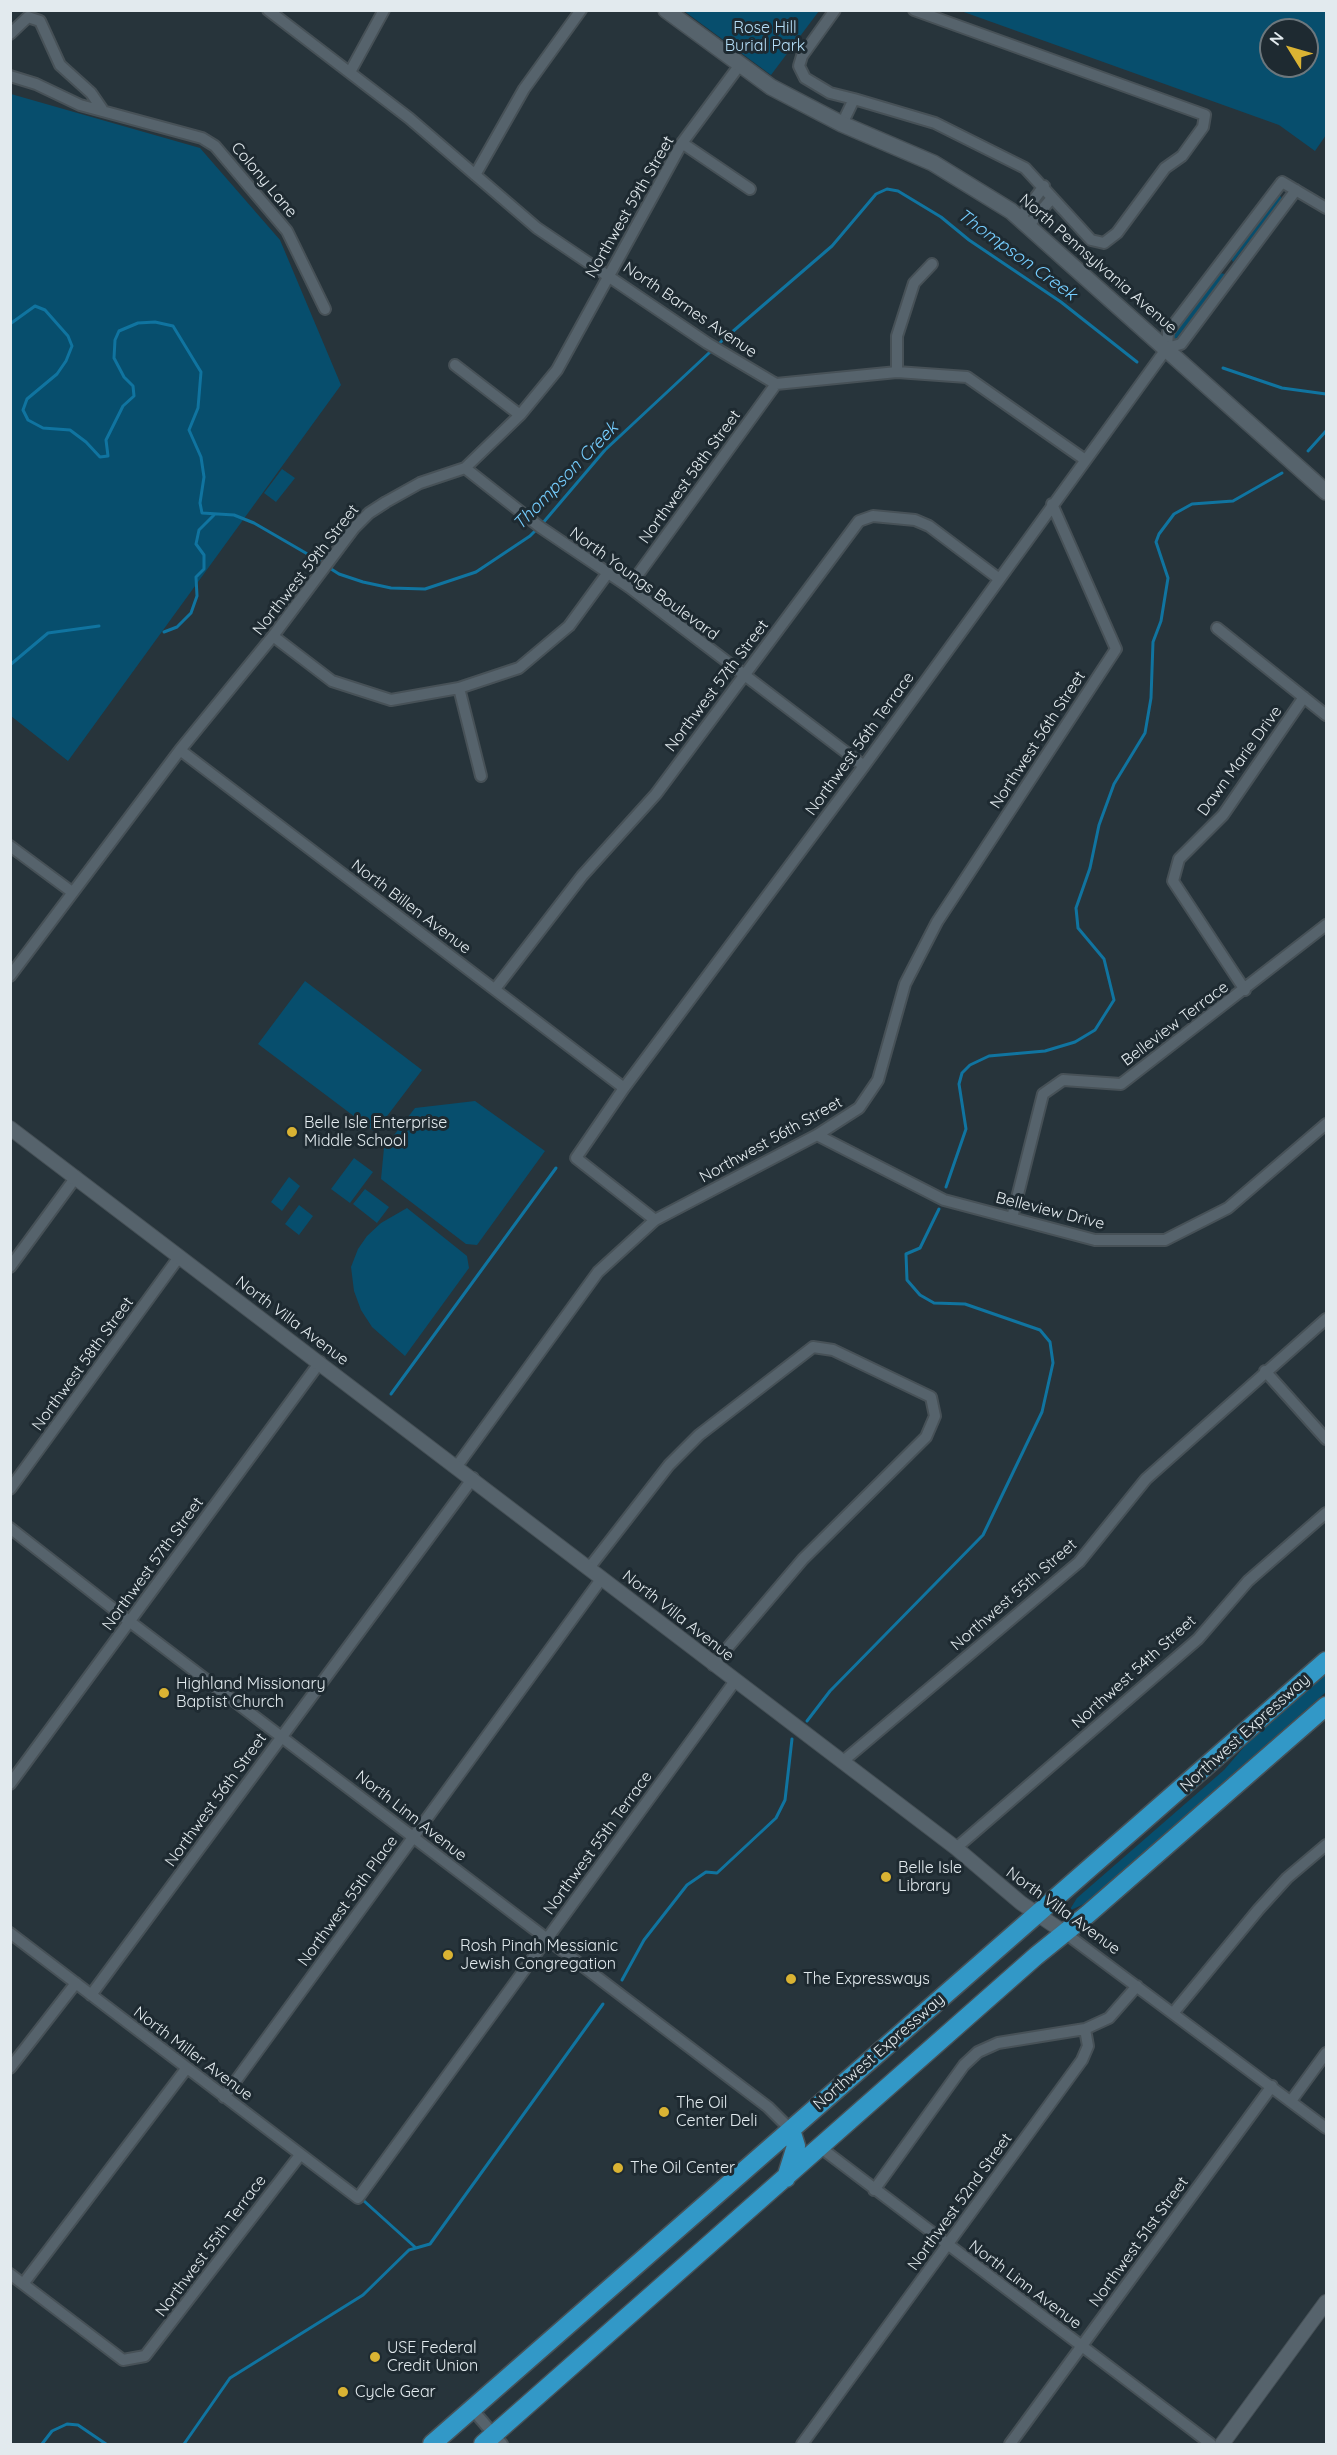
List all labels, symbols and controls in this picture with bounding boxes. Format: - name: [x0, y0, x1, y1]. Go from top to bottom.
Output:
- park label: Rose Hill Burial Park: [725, 18, 805, 56]
- north arrow: [1259, 18, 1319, 78]
- text: N: [1265, 28, 1288, 49]
- street label: Northwest 59th Street: [582, 133, 678, 281]
- street label: Colony Lane: [227, 138, 301, 222]
- street label: North Pennsylvania Avenue: [1015, 190, 1181, 338]
- water label: Thompson Creek: [953, 204, 1081, 306]
- street label: North Barnes Avenue: [619, 258, 761, 362]
- street label: Northwest 58th Street: [635, 407, 745, 547]
- water label: Thompson Creek: [509, 417, 623, 535]
- street label: Northwest 59th Street: [249, 501, 363, 639]
- street label: North Youngs Boulevard: [566, 523, 722, 645]
- street label: Northwest 57th Street: [661, 616, 773, 756]
- street label: Northwest 56th Street: [986, 668, 1090, 812]
- street label: Northwest 56th Terrace: [802, 669, 918, 819]
- street label: Dawn Marie Drive: [1194, 702, 1286, 820]
- street label: North Billen Avenue: [347, 856, 475, 958]
- street label: Belleview Terrace: [1118, 978, 1232, 1070]
- street label: Northwest 56th Street: [696, 1093, 846, 1187]
- place label: Belle Isle Enterprise Middle School: [304, 1113, 447, 1151]
- marker: Belle Isle Enterprise Middle School: [285, 1125, 299, 1139]
- street label: Belleview Drive: [994, 1188, 1106, 1234]
- street label: North Villa Avenue: [232, 1272, 352, 1370]
- street label: Northwest 58th Street: [28, 1294, 138, 1434]
- street label: Northwest 57th Street: [98, 1494, 208, 1634]
- street label: Northwest 55th Street: [947, 1535, 1081, 1655]
- street label: North Villa Avenue: [618, 1566, 738, 1666]
- street label: Northwest 54th Street: [1068, 1611, 1200, 1733]
- street label: Northwest Expressway: [1176, 1670, 1314, 1796]
- place label: Highland Missionary Baptist Church: [176, 1674, 326, 1712]
- marker: Highland Missionary Baptist Church: [157, 1686, 171, 1700]
- street label: Northwest 56th Street: [161, 1730, 271, 1870]
- street label: North Linn Avenue: [352, 1767, 470, 1865]
- street label: Northwest 55th Terrace: [540, 1768, 656, 1918]
- street label: Northwest 55th Place: [294, 1832, 402, 1970]
- place label: Belle Isle Library: [898, 1858, 962, 1896]
- street label: North Villa Avenue: [1002, 1863, 1124, 1959]
- marker: Belle Isle Library: [879, 1870, 893, 1884]
- place label: Rosh Pinah Messianic Jewish Congregation: [460, 1936, 618, 1974]
- marker: Rosh Pinah Messianic Jewish Congregation: [441, 1948, 455, 1962]
- place label: The Expressways: [803, 1969, 930, 1989]
- marker: The Expressways: [784, 1972, 798, 1986]
- street label: Northwest Expressway: [809, 1990, 949, 2114]
- street label: North Miller Avenue: [130, 2003, 256, 2105]
- place label: The Oil Center Deli: [676, 2093, 757, 2131]
- marker: The Oil Center Deli: [657, 2105, 671, 2119]
- street label: Northwest 52nd Street: [904, 2130, 1016, 2274]
- place label: The Oil Center: [630, 2158, 735, 2178]
- marker: The Oil Center: [611, 2161, 625, 2175]
- street label: Northwest 55th Terrace: [151, 2171, 271, 2321]
- street label: Northwest 51st Street: [1085, 2173, 1193, 2311]
- street label: North Linn Avenue: [965, 2236, 1085, 2334]
- place label: USE Federal Credit Union: [387, 2338, 478, 2376]
- marker: USE Federal Credit Union: [368, 2350, 382, 2364]
- place label: Cycle Gear: [355, 2382, 436, 2402]
- marker: Cycle Gear: [336, 2385, 350, 2399]

